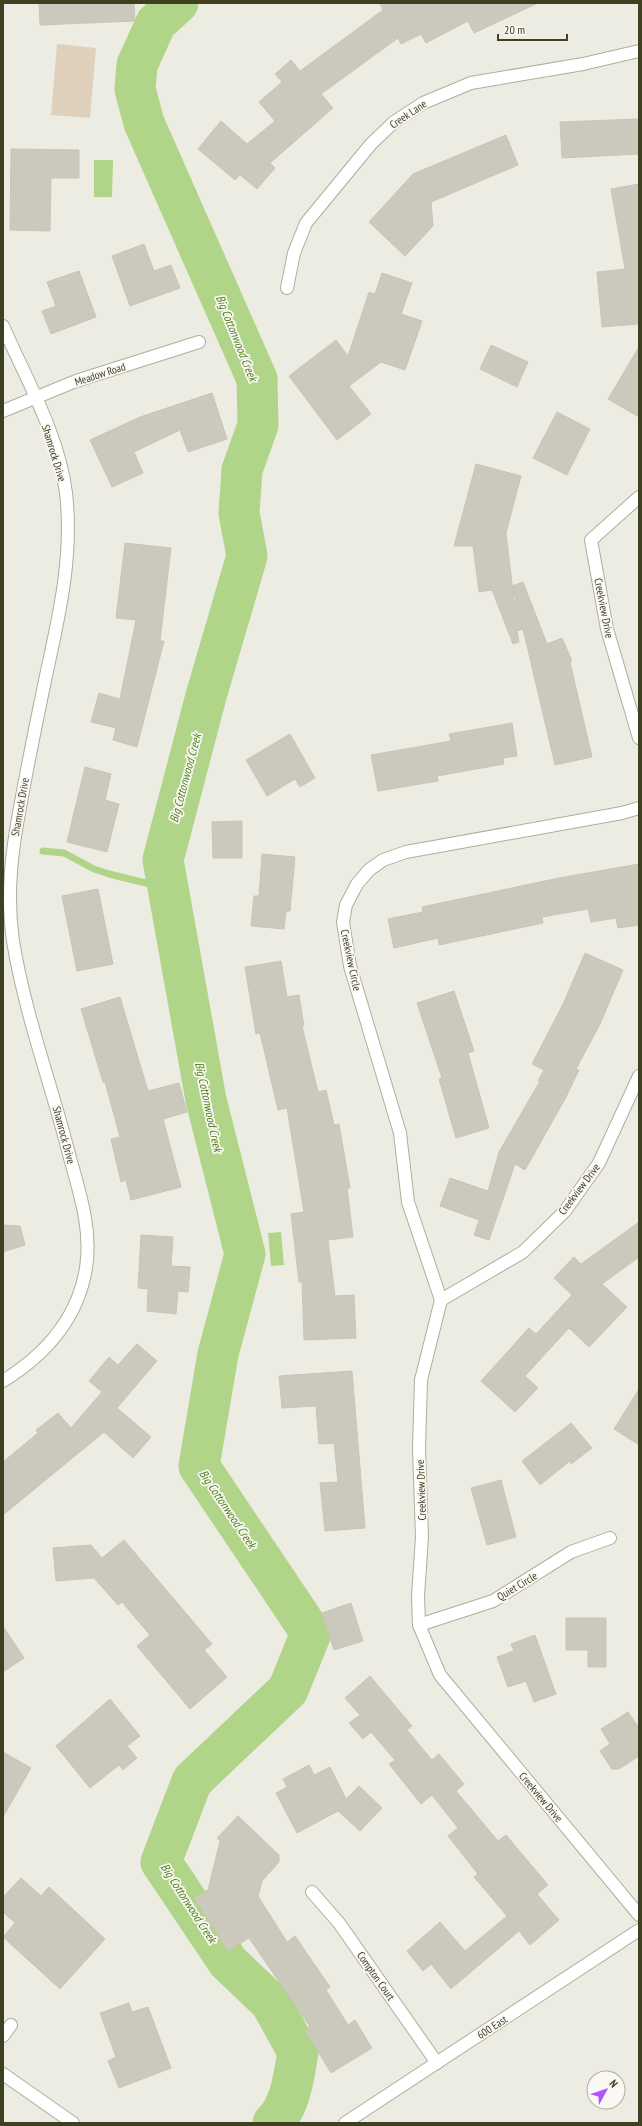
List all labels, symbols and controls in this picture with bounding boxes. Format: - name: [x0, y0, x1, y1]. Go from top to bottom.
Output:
- scale bar: [498, 16, 567, 42]
- text: 20 m: [504, 22, 525, 37]
- street label: Creek Lane: [387, 96, 429, 131]
- water label: Big Cottonwood Creek: [213, 293, 262, 384]
- street label: Meadow Road: [73, 359, 127, 389]
- street label: Shamrock Drive: [39, 423, 69, 484]
- street label: Creekview Drive: [591, 577, 617, 640]
- water label: Big Cottonwood Creek: [166, 731, 204, 824]
- street label: Shamrock Drive: [8, 776, 32, 837]
- street label: Creekview Circle: [338, 928, 364, 992]
- water label: Big Cottonwood Creek: [192, 1061, 226, 1155]
- street label: Shamrock Drive: [50, 1105, 79, 1166]
- street label: Creekview Drive: [555, 1160, 603, 1218]
- street label: Creekview Drive: [413, 1459, 429, 1521]
- water label: Big Cottonwood Creek: [196, 1467, 261, 1552]
- street label: Quiet Circle: [494, 1568, 540, 1603]
- street label: Creekview Drive: [516, 1769, 566, 1825]
- water label: Big Cottonwood Creek: [158, 1861, 221, 1947]
- street label: Compton Court: [354, 1949, 398, 2003]
- street label: 600 East: [474, 2012, 510, 2042]
- north arrow: [586, 2070, 626, 2110]
- text: N: [606, 2077, 621, 2090]

